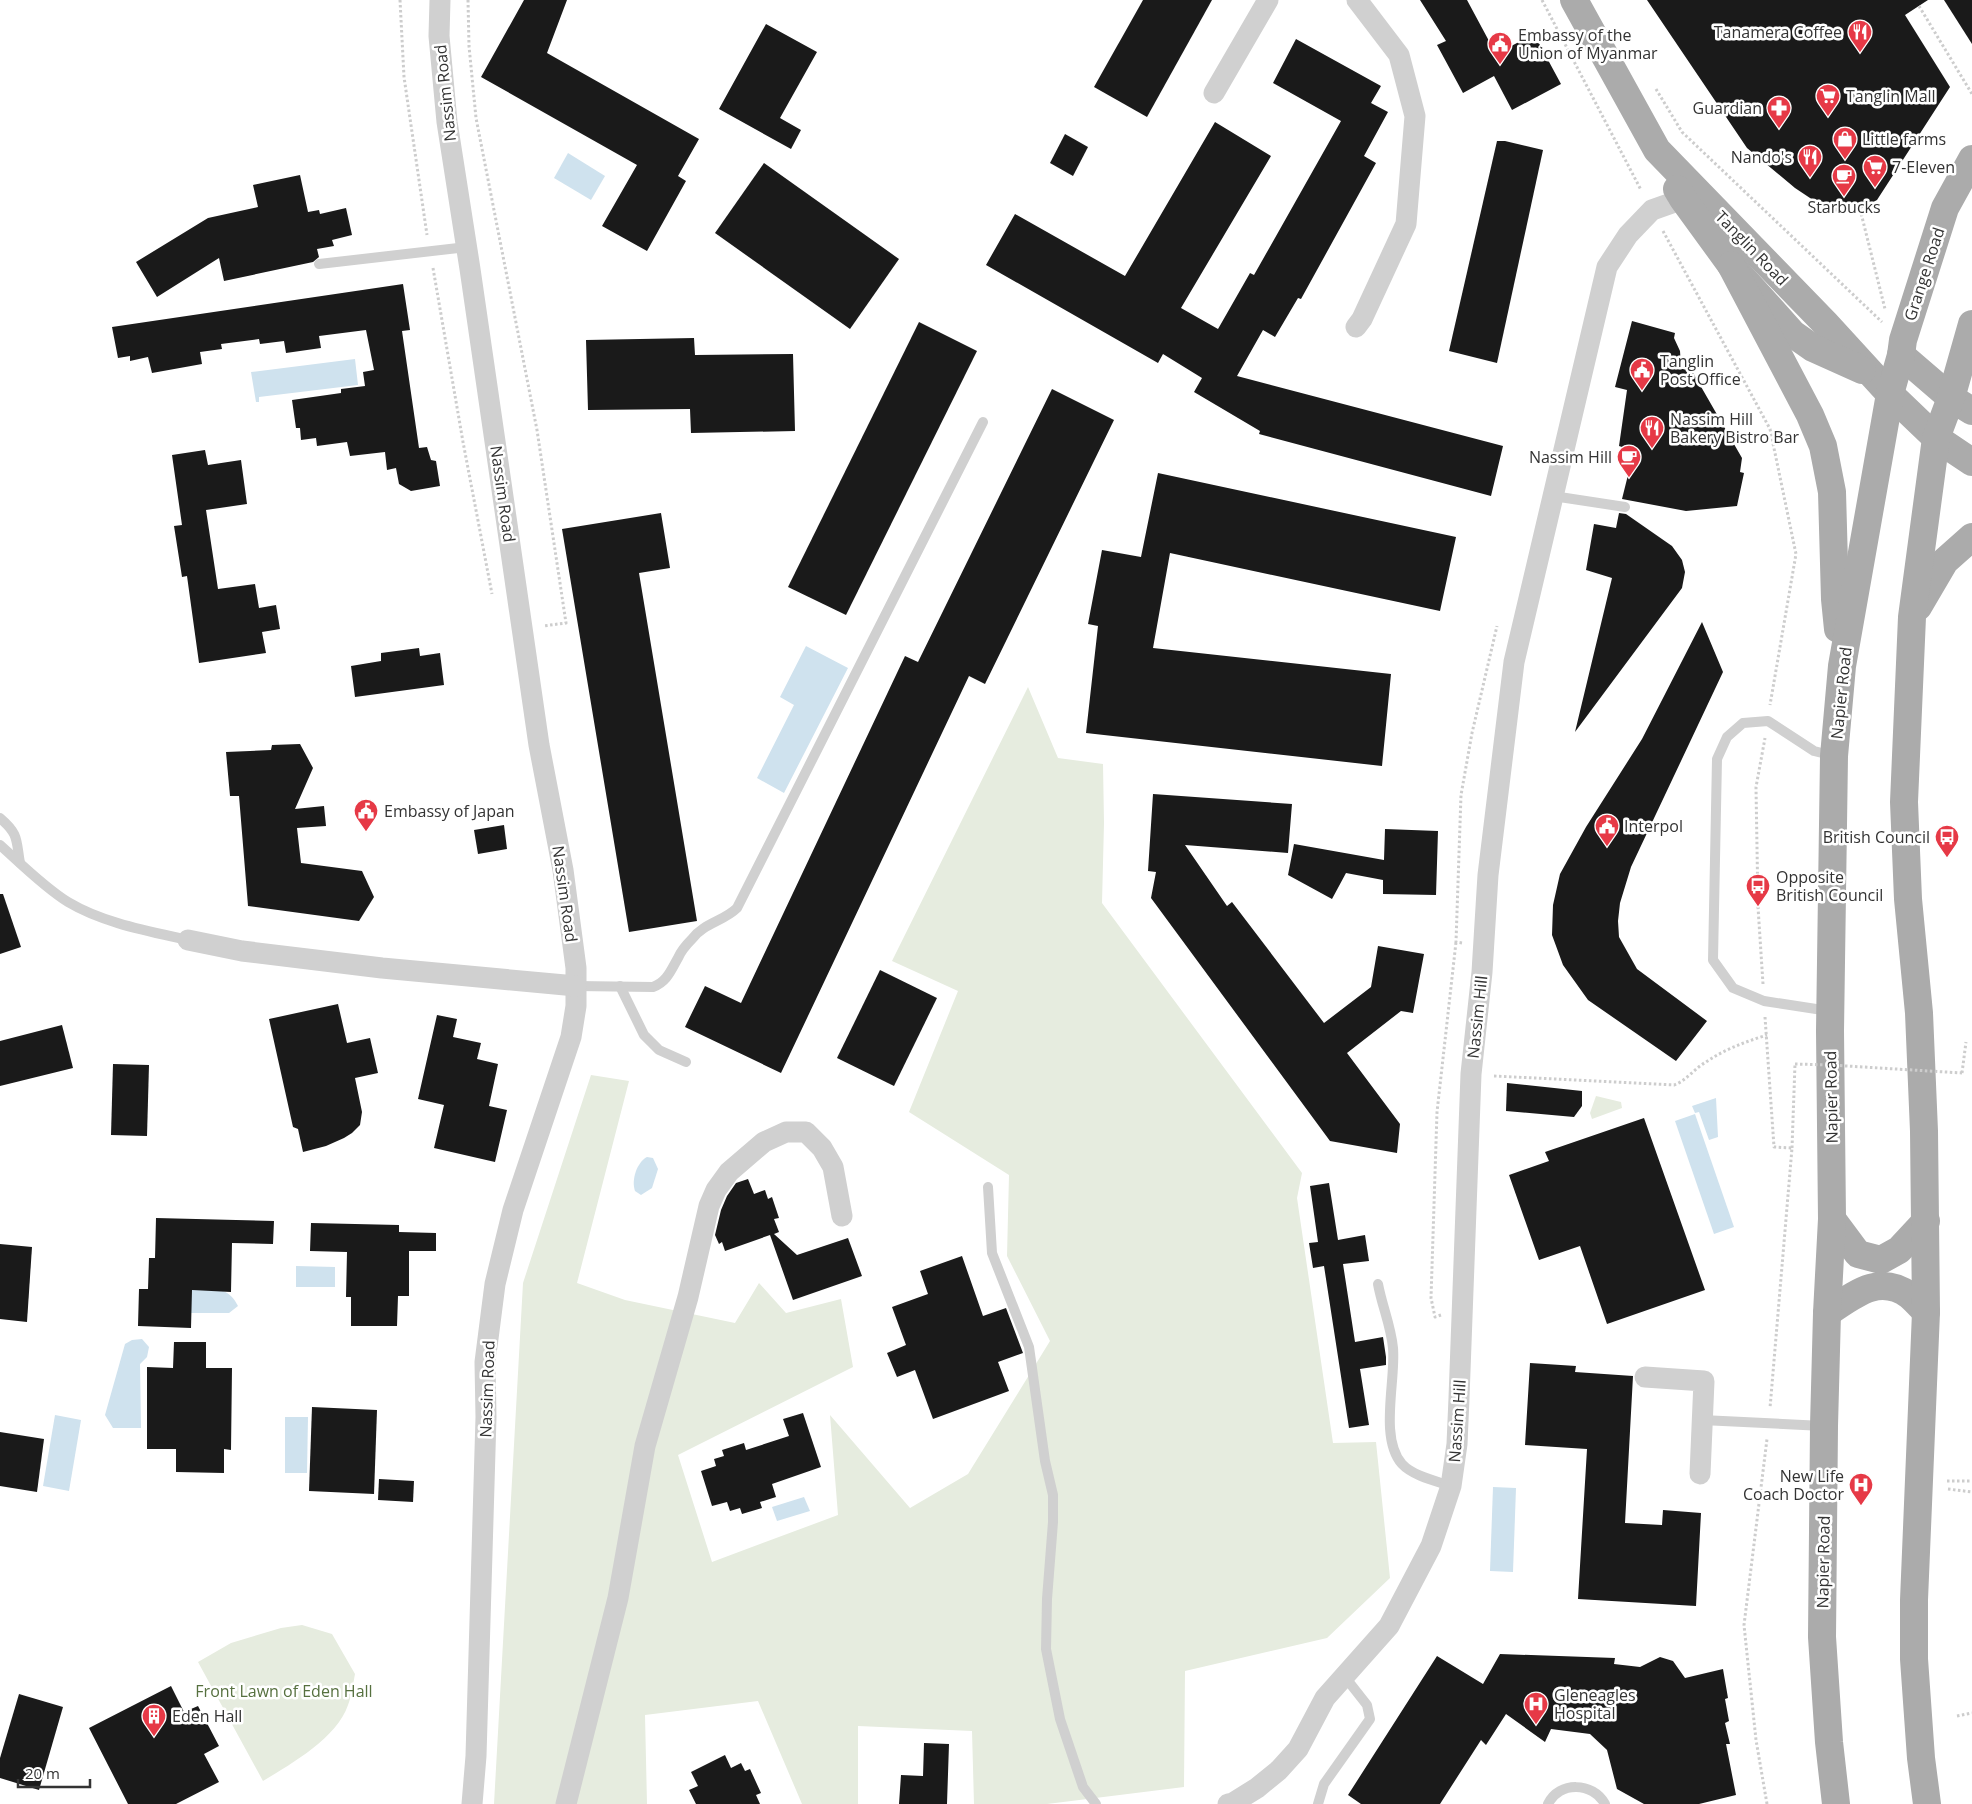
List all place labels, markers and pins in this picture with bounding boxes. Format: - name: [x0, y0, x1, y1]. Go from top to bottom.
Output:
- restaurant icon: Tanamera Coffee: [1847, 19, 1873, 53]
- place label: Tanamera Coffee: [1714, 21, 1842, 43]
- place label: Embassy of the Union of Myanmar: [1518, 24, 1658, 64]
- public building icon: Embassy of the Union of Myanmar: [1487, 31, 1513, 65]
- supermarket icon: Tanglin Mall: [1815, 83, 1841, 117]
- place label: Tanglin Mall: [1846, 85, 1936, 107]
- pharmacy icon: Guardian: [1766, 95, 1792, 129]
- place label: Guardian: [1693, 97, 1762, 119]
- shop icon: Little farms: [1832, 126, 1858, 160]
- place label: Little farms: [1862, 128, 1946, 150]
- restaurant icon: Nando's: [1797, 144, 1823, 178]
- place label: Nando's: [1731, 146, 1792, 168]
- supermarket icon: 7-Eleven: [1862, 154, 1888, 188]
- place label: 7-Eleven: [1892, 156, 1955, 178]
- cafe icon: Starbucks: [1831, 163, 1857, 197]
- place label: Starbucks: [1807, 196, 1881, 218]
- place label: Tanglin Post Office: [1660, 350, 1741, 390]
- public building icon: Tanglin Post Office: [1629, 357, 1655, 391]
- place label: Nassim Hill Bakery Bistro Bar: [1670, 408, 1800, 448]
- restaurant icon: Nassim Hill Bakery Bistro Bar: [1639, 415, 1665, 449]
- cafe icon: Nassim Hill: [1616, 444, 1642, 478]
- place label: Nassim Hill: [1529, 446, 1612, 468]
- public building icon: Embassy of Japan: [353, 798, 379, 832]
- place label: Embassy of Japan: [384, 800, 515, 822]
- public building icon: Interpol: [1594, 813, 1620, 847]
- place label: Interpol: [1624, 815, 1683, 837]
- bus stop icon: British Council: [1934, 824, 1960, 858]
- place label: British Council: [1823, 826, 1930, 848]
- place label: Opposite British Council: [1776, 866, 1883, 906]
- bus stop icon: Opposite British Council: [1745, 873, 1771, 907]
- place label: New Life Coach Doctor: [1743, 1465, 1844, 1505]
- hospital icon: New Life Coach Doctor: [1848, 1472, 1874, 1506]
- place label: Gleneagles Hospital: [1554, 1684, 1636, 1724]
- hospital icon: Gleneagles Hospital: [1523, 1691, 1549, 1725]
- building icon: Eden Hall: [141, 1703, 167, 1737]
- place label: Eden Hall: [172, 1705, 242, 1727]

